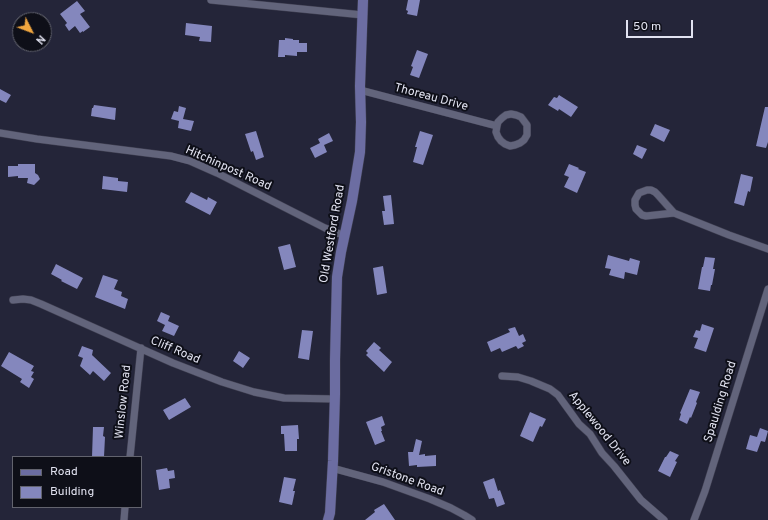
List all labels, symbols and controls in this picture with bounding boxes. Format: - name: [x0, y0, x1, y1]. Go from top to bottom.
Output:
- north arrow: [12, 12, 52, 52]
- scale bar: [628, 12, 695, 38]
- text: 50 m: [633, 19, 661, 35]
- text: N: [32, 32, 48, 47]
- street label: Thoreau Drive: [393, 81, 469, 115]
- street label: Hitchinpost Road: [183, 144, 273, 194]
- street label: Old Westford Road: [317, 184, 349, 284]
- street label: Cliff Road: [148, 334, 202, 368]
- street label: Spaulding Road: [702, 360, 740, 444]
- street label: Winslow Road: [113, 364, 135, 440]
- street label: Applewood Drive: [565, 389, 633, 469]
- legend: [12, 456, 142, 508]
- street label: Gristone Road: [369, 460, 445, 500]
- text: Road: [50, 464, 78, 480]
- text: Building: [50, 484, 94, 500]

